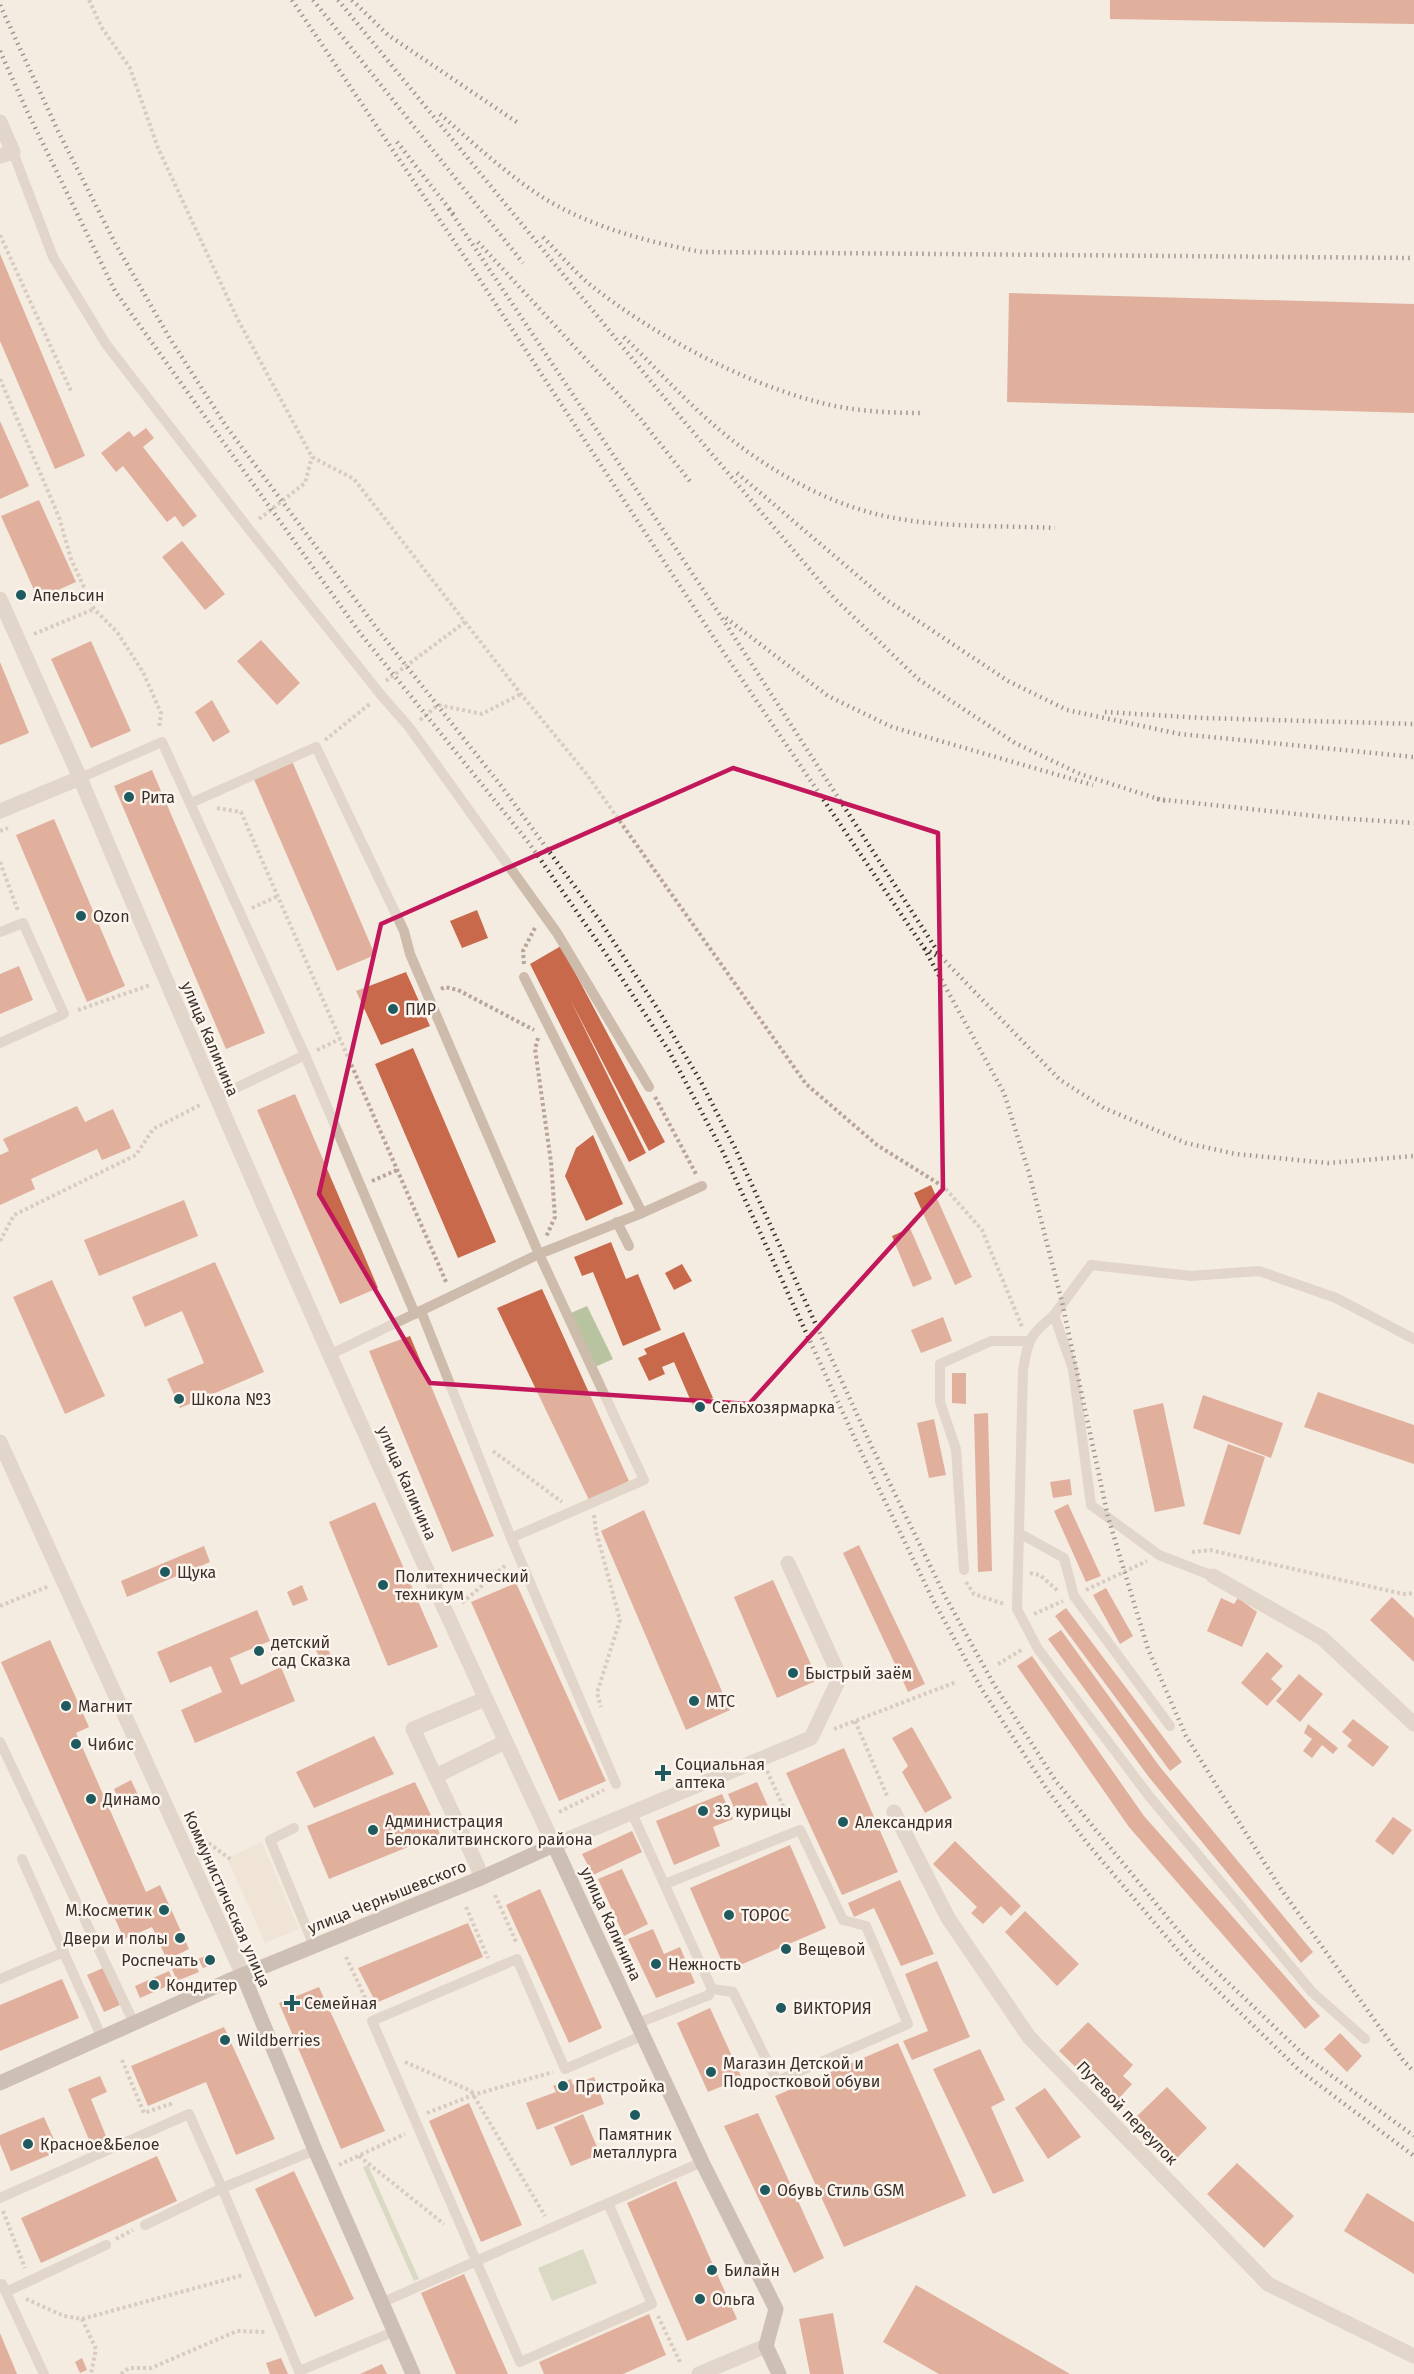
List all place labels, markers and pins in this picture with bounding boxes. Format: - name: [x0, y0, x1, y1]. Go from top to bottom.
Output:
- place label: Апельсин: [33, 586, 104, 605]
- marker: Апельсин: [14, 588, 28, 602]
- place label: Рита: [141, 788, 175, 807]
- marker: Рита: [122, 790, 136, 804]
- place label: Ozon: [93, 907, 130, 926]
- marker: Ozon: [74, 909, 88, 923]
- place label: ПИР: [405, 1000, 436, 1019]
- marker: ПИР: [386, 1002, 400, 1016]
- place label: Школа №3: [191, 1390, 271, 1409]
- marker: Школа №3: [172, 1392, 186, 1406]
- place label: Сельхозярмарка: [712, 1398, 835, 1417]
- marker: Сельхозярмарка: [693, 1400, 707, 1414]
- place label: Щука: [177, 1563, 216, 1582]
- marker: Щука: [158, 1565, 172, 1579]
- place label: Политехнический техникум: [395, 1567, 529, 1604]
- marker: Политехнический техникум: [376, 1578, 390, 1592]
- place label: детский сад Сказка: [271, 1633, 351, 1670]
- marker: детский сад Сказка: [252, 1644, 266, 1658]
- place label: Быстрый заём: [805, 1664, 912, 1683]
- marker: Быстрый заём: [786, 1666, 800, 1680]
- place label: МТС: [706, 1692, 735, 1711]
- marker: МТС: [687, 1694, 701, 1708]
- place label: Магнит: [78, 1697, 133, 1716]
- marker: Магнит: [59, 1699, 73, 1713]
- place label: Чибис: [88, 1735, 134, 1754]
- marker: Чибис: [69, 1737, 83, 1751]
- place label: Социальная аптека: [675, 1755, 765, 1792]
- marker: Социальная аптека: [656, 1766, 670, 1780]
- place label: Динамо: [102, 1790, 161, 1809]
- marker: Динамо: [84, 1792, 98, 1806]
- place label: 33 курицы: [715, 1802, 792, 1821]
- marker: 33 курицы: [696, 1804, 710, 1818]
- place label: Администрация Белокалитвинского района: [385, 1812, 593, 1849]
- place label: Александрия: [855, 1813, 953, 1832]
- marker: Александрия: [836, 1815, 850, 1829]
- marker: Администрация Белокалитвинского района: [366, 1823, 380, 1837]
- place label: М.Косметик: [65, 1901, 153, 1920]
- marker: М.Косметик: [157, 1903, 171, 1917]
- place label: ТОРОС: [741, 1906, 789, 1925]
- marker: ТОРОС: [722, 1908, 736, 1922]
- place label: Двери и полы: [63, 1929, 168, 1948]
- marker: Двери и полы: [173, 1931, 187, 1945]
- place label: Вещевой: [798, 1940, 866, 1959]
- marker: Вещевой: [779, 1942, 793, 1956]
- place label: Роспечать: [121, 1951, 198, 1970]
- marker: Роспечать: [203, 1953, 217, 1967]
- place label: Нежность: [668, 1955, 741, 1974]
- marker: Нежность: [649, 1957, 663, 1971]
- place label: Кондитер: [166, 1976, 238, 1995]
- marker: Кондитер: [147, 1978, 161, 1992]
- place label: Семейная: [304, 1994, 377, 2013]
- marker: Семейная: [285, 1996, 299, 2010]
- place label: ВИКТОРИЯ: [793, 1999, 872, 2018]
- marker: ВИКТОРИЯ: [774, 2001, 788, 2015]
- place label: Wildberries: [237, 2031, 320, 2050]
- marker: Wildberries: [218, 2033, 232, 2047]
- place label: Магазин Детской и Подростковой обуви: [723, 2054, 880, 2091]
- marker: Магазин Детской и Подростковой обуви: [704, 2065, 718, 2079]
- place label: Пристройка: [575, 2077, 665, 2096]
- marker: Пристройка: [556, 2079, 570, 2093]
- marker: Памятник металлурга: [628, 2108, 642, 2122]
- place label: Памятник металлурга: [592, 2125, 678, 2162]
- place label: Красное&Белое: [40, 2135, 159, 2154]
- marker: Красное&Белое: [21, 2137, 35, 2151]
- place label: Обувь Стиль GSM: [777, 2181, 904, 2200]
- marker: Обувь Стиль GSM: [758, 2183, 772, 2197]
- place label: Билайн: [724, 2261, 780, 2280]
- marker: Билайн: [705, 2263, 719, 2277]
- place label: Ольга: [712, 2290, 755, 2309]
- marker: Ольга: [693, 2292, 707, 2306]

